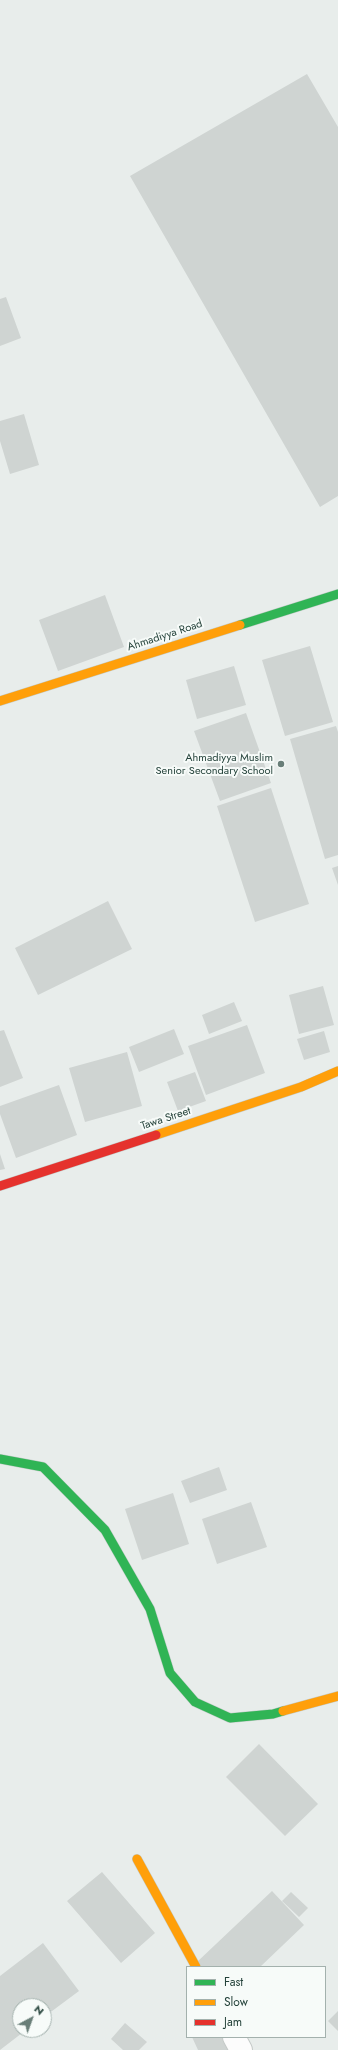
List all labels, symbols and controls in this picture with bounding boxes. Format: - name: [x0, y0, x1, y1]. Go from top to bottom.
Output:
- street label: Ahmadiyya Road: [126, 618, 204, 654]
- place label: Ahmadiyya Muslim Senior Secondary School: [155, 751, 273, 777]
- marker: Ahmadiyya Muslim Senior Secondary School: [276, 759, 286, 769]
- street label: Tawa Street: [139, 1105, 193, 1133]
- legend: [186, 1966, 326, 2038]
- text: Fast: [224, 1973, 243, 1991]
- text: Slow: [224, 1993, 248, 2011]
- north arrow: [12, 1998, 52, 2038]
- text: N: [31, 2001, 48, 2019]
- text: Jam: [224, 2013, 242, 2031]

